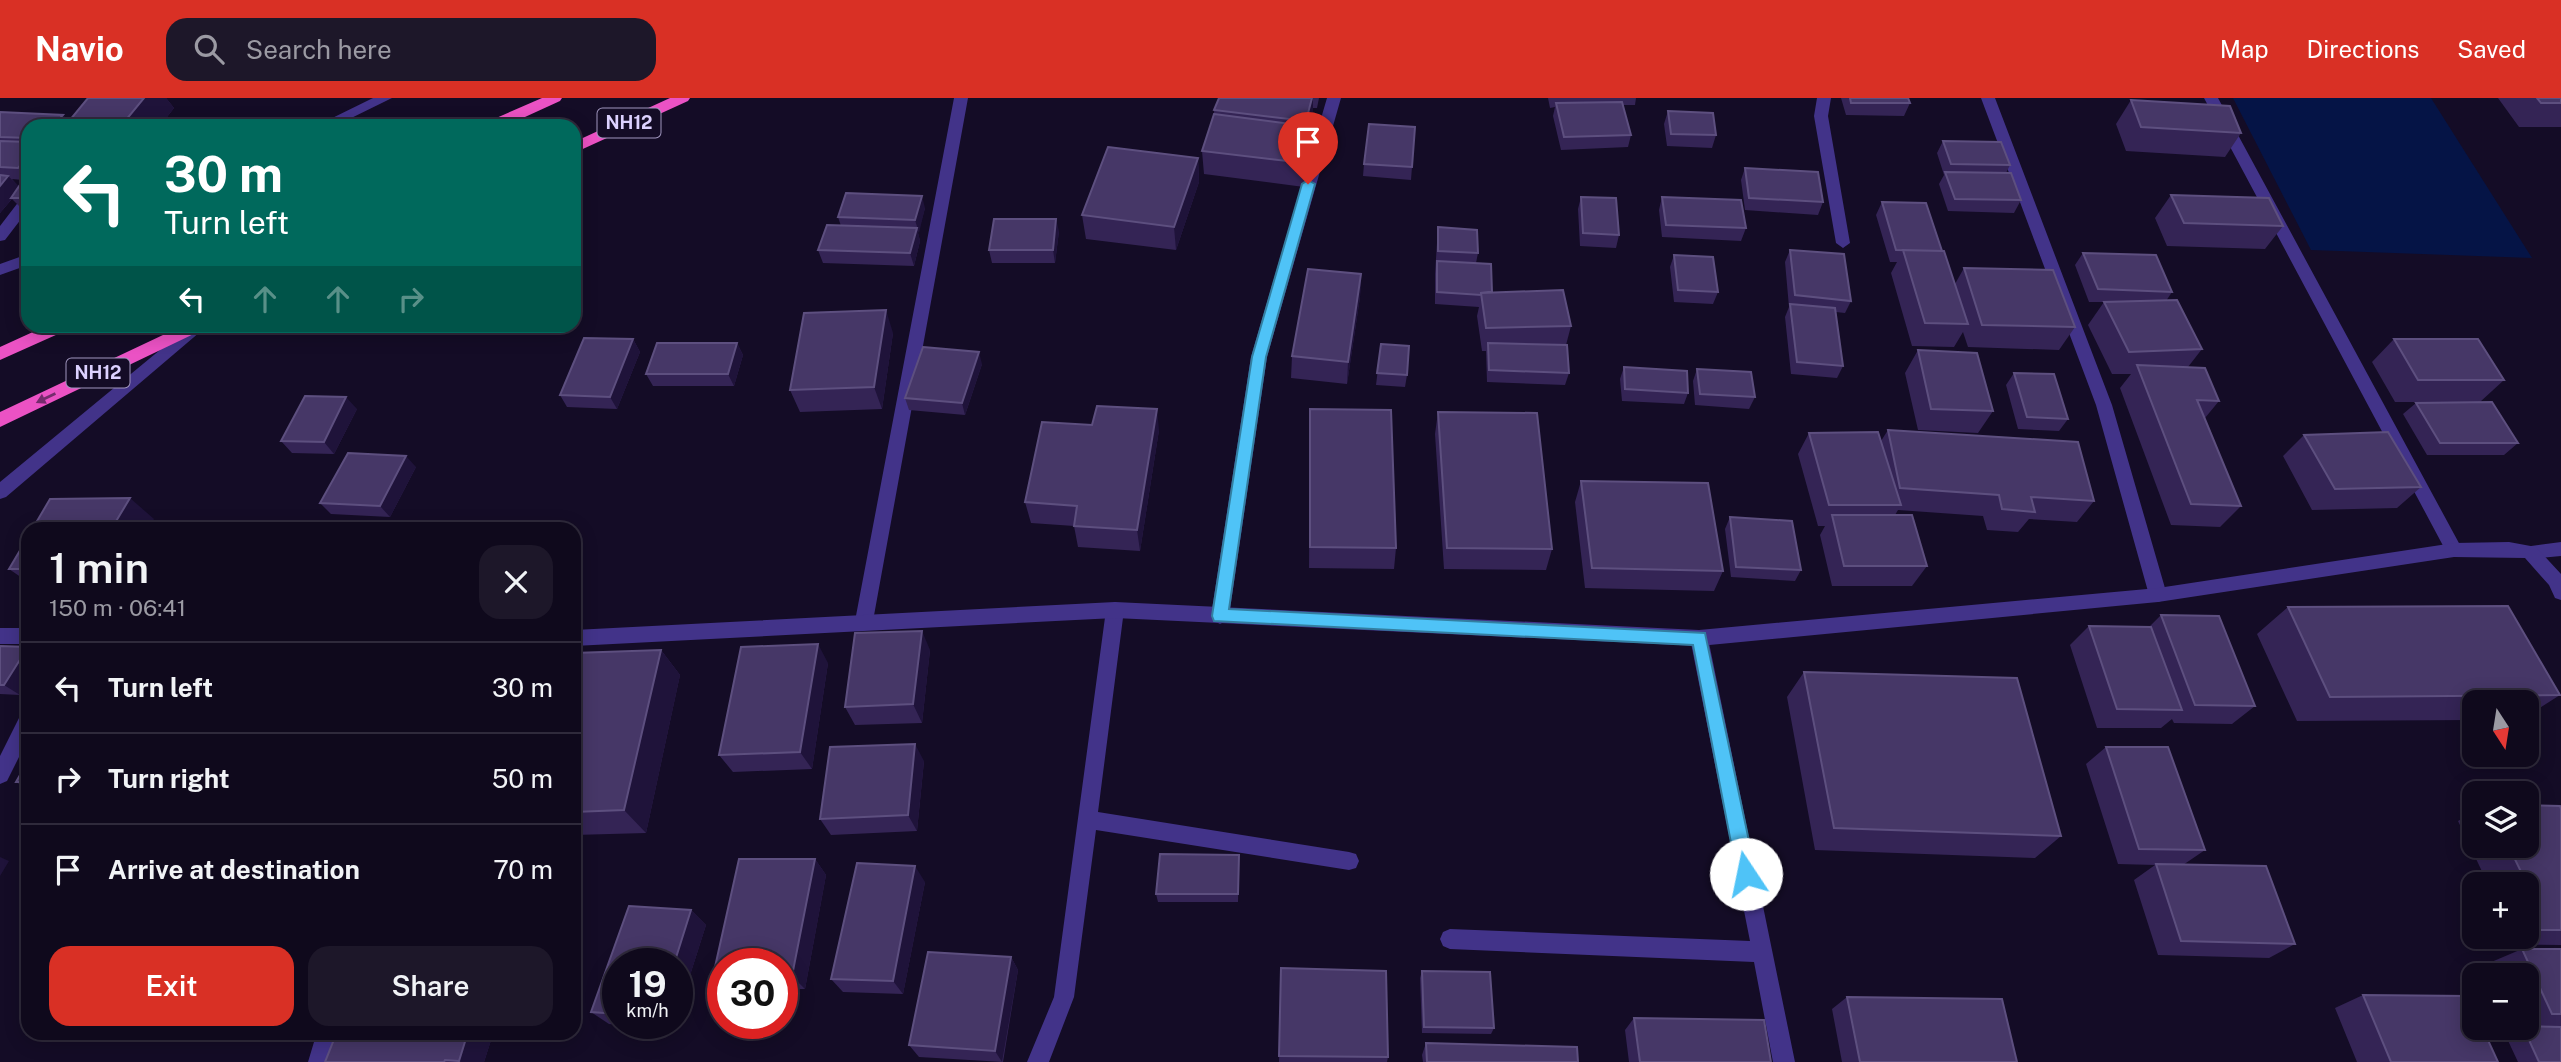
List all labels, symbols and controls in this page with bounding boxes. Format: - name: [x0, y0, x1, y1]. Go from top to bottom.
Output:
- search box: [166, 18, 656, 81]
- text: Navio: [35, 30, 124, 68]
- icon: search: [190, 30, 228, 68]
- text: Search here: [246, 34, 392, 65]
- text: Map: [2220, 35, 2269, 63]
- text: Directions: [2307, 35, 2419, 63]
- text: Saved: [2457, 35, 2526, 63]
- road number: NH12: [598, 108, 660, 138]
- pin: [1278, 112, 1338, 184]
- icon: arrive: [1289, 123, 1327, 161]
- text: 30 m: [164, 145, 283, 203]
- icon: left: [49, 147, 140, 238]
- text: Turn left: [164, 204, 289, 241]
- icon: left: [173, 280, 211, 318]
- icon: ahead: [246, 280, 284, 318]
- icon: ahead: [319, 280, 357, 318]
- icon: right: [392, 280, 430, 318]
- road number: NH12: [66, 358, 130, 388]
- one-way arrow: [36, 392, 56, 403]
- text: 1 min: [49, 543, 149, 592]
- button: close: [479, 545, 553, 619]
- text: 150 m · 06:41: [49, 594, 186, 621]
- icon: left: [49, 669, 87, 707]
- text: Turn left: [108, 672, 213, 703]
- text: 30 m: [492, 672, 553, 703]
- north arrow: [2462, 690, 2539, 766]
- map controls: [2462, 690, 2539, 1040]
- icon: right: [49, 760, 87, 798]
- text: Turn right: [108, 763, 230, 794]
- text: 50 m: [492, 763, 553, 794]
- button: layers: [2462, 781, 2539, 858]
- position arrow: [1709, 837, 1783, 911]
- icon: arrive: [49, 851, 87, 889]
- text: Arrive at destination: [108, 854, 360, 885]
- text: 70 m: [493, 854, 553, 885]
- button: +: [2462, 872, 2539, 949]
- button: Exit: [49, 946, 294, 1026]
- button: Share: [308, 946, 553, 1026]
- speed limit sign: 30: [707, 948, 798, 1039]
- button: −: [2462, 963, 2539, 1040]
- text: 19: [628, 964, 667, 1005]
- text: km/h: [626, 1000, 669, 1021]

